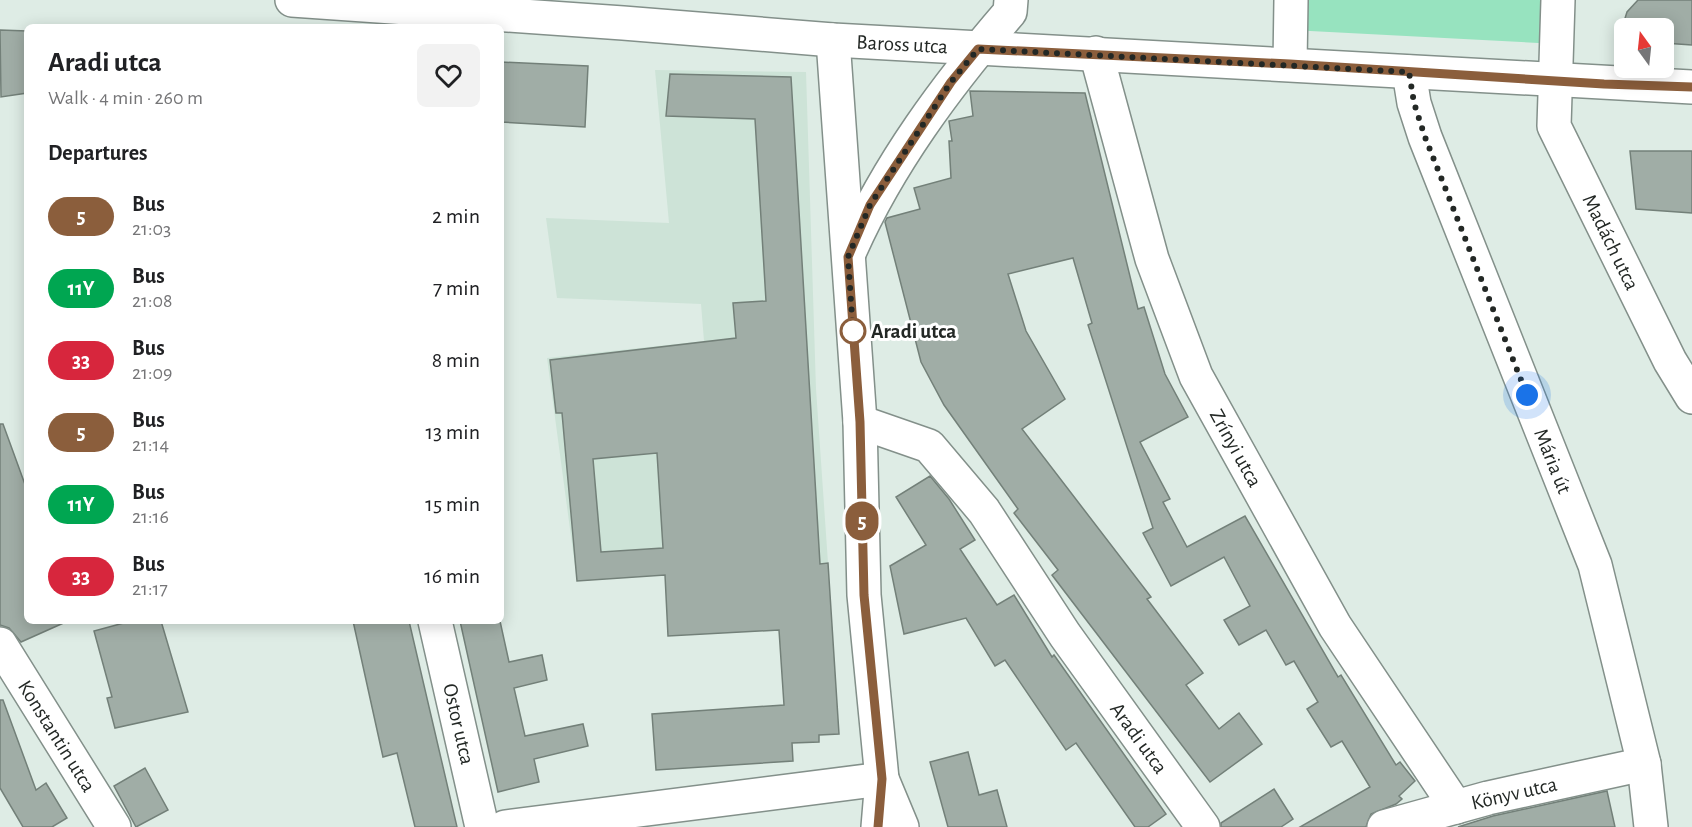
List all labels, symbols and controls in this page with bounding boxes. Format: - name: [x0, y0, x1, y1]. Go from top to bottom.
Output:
- north arrow: [1614, 18, 1674, 78]
- map controls: [1614, 18, 1674, 78]
- street label: Baross utca: [856, 32, 949, 57]
- button: heart: [417, 44, 480, 107]
- text: Aradi utca: [48, 49, 162, 77]
- text: Walk · 4 min · 260 m: [48, 88, 203, 108]
- text: Departures: [48, 142, 148, 164]
- street label: Madách utca: [1578, 191, 1643, 294]
- text: Bus: [132, 193, 165, 215]
- text: 2 min: [432, 205, 480, 227]
- text: 5: [76, 206, 86, 227]
- text: 21:03: [132, 219, 171, 239]
- text: Bus: [132, 265, 165, 287]
- text: 7 min: [433, 277, 480, 299]
- text: 11Y: [68, 278, 94, 299]
- text: 21:08: [132, 291, 173, 311]
- marker: Aradi utca: [840, 318, 866, 344]
- place label: Aradi utca: [871, 321, 956, 342]
- text: Bus: [132, 337, 165, 359]
- text: 8 min: [432, 349, 480, 371]
- text: 33: [72, 350, 90, 371]
- text: 21:09: [132, 363, 173, 383]
- your location: [1512, 380, 1542, 410]
- street label: Zrínyi utca: [1206, 406, 1266, 491]
- text: Bus: [132, 409, 165, 431]
- text: 13 min: [425, 421, 480, 443]
- text: 5: [76, 422, 86, 443]
- street label: Mária út: [1530, 426, 1575, 497]
- text: 21:14: [132, 435, 169, 455]
- text: Bus: [132, 481, 165, 503]
- text: 15 min: [425, 493, 480, 515]
- text: 11Y: [68, 494, 94, 515]
- line badge: 5: [842, 502, 882, 540]
- text: 21:16: [132, 507, 169, 527]
- text: 5: [857, 511, 867, 532]
- text: Bus: [132, 553, 165, 575]
- text: 16 min: [424, 565, 480, 587]
- text: 33: [72, 566, 90, 587]
- text: 21:17: [132, 579, 168, 599]
- street label: Konstantin utca: [14, 677, 99, 796]
- street label: Ostor utca: [439, 682, 478, 767]
- street label: Aradi utca: [1106, 699, 1171, 778]
- street label: Könyv utca: [1469, 773, 1559, 814]

